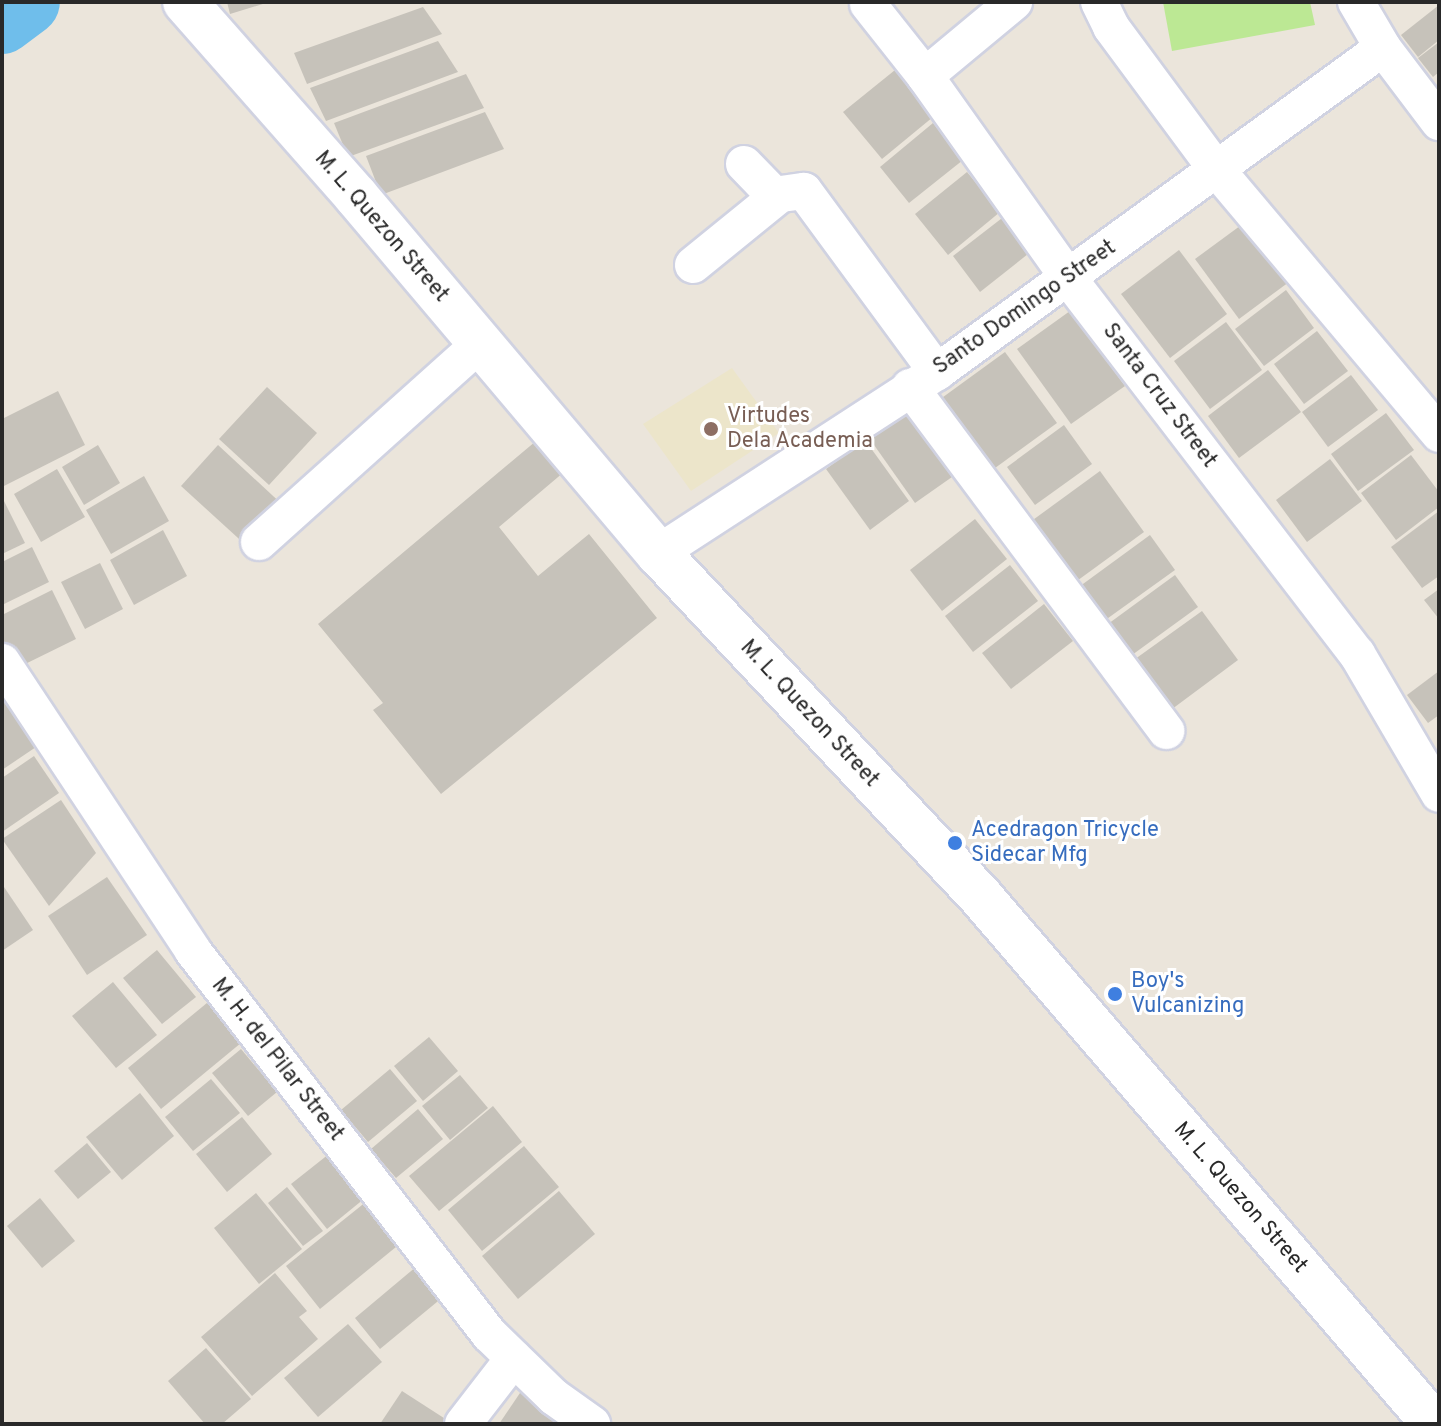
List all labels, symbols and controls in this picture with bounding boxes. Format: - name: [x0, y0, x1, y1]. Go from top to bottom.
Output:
- street label: M. L. Quezon Street: [308, 146, 454, 308]
- street label: Santo Domingo Street: [929, 235, 1121, 381]
- street label: Santa Cruz Street: [1096, 319, 1222, 473]
- place label: Virtudes Dela Academia: [727, 403, 874, 454]
- marker: Virtudes Dela Academia: [702, 420, 720, 438]
- street label: M. L. Quezon Street: [734, 635, 884, 793]
- place label: Acedragon Tricycle Sidecar Mfg: [971, 817, 1160, 868]
- marker: Acedragon Tricycle Sidecar Mfg: [946, 834, 964, 852]
- place label: Boy's Vulcanizing: [1131, 968, 1244, 1020]
- street label: M. H. del Pilar Street: [205, 973, 349, 1147]
- marker: Boy's Vulcanizing: [1106, 985, 1124, 1003]
- street label: M. L. Quezon Street: [1167, 1117, 1313, 1279]

